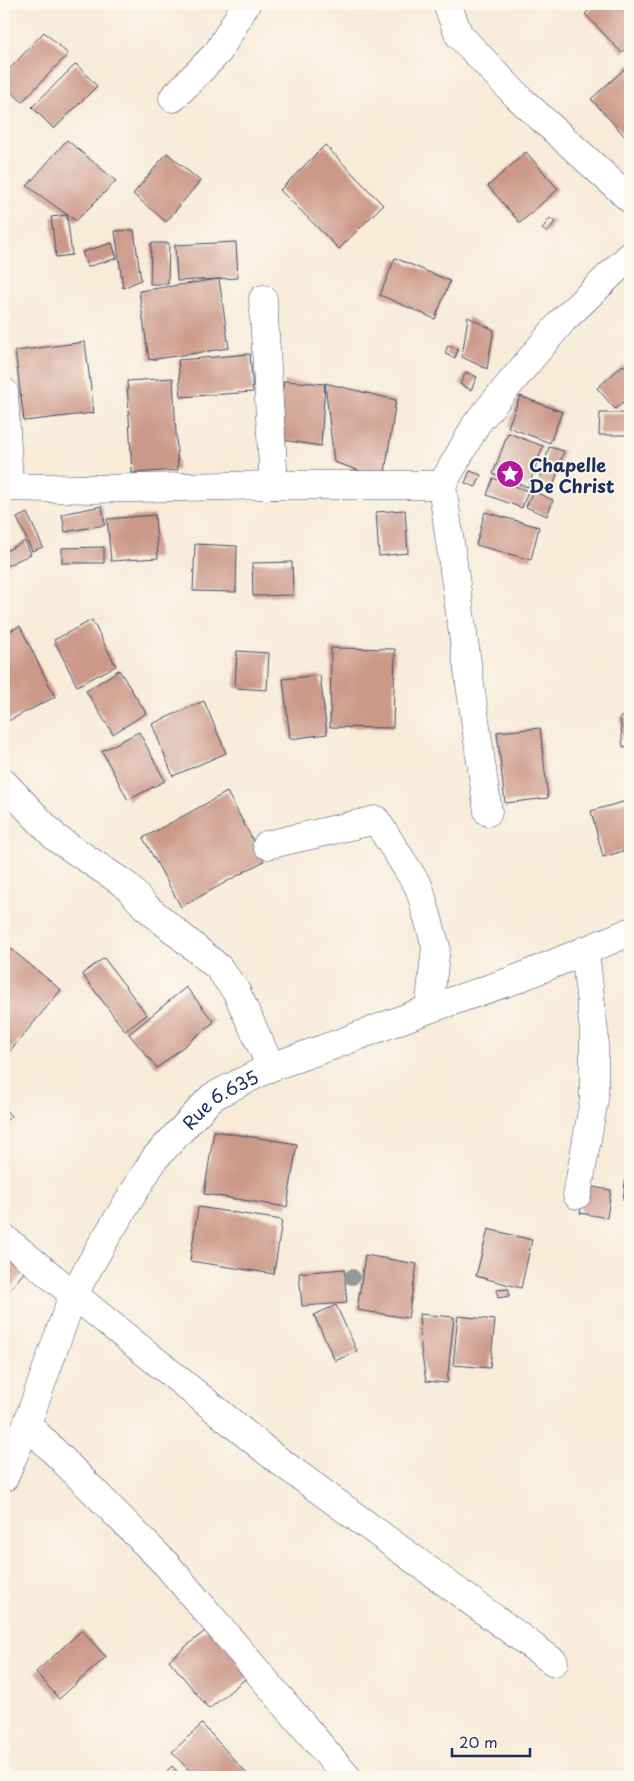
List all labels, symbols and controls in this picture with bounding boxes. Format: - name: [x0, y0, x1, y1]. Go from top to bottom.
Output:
- place label: Chapelle De Christ: [529, 451, 615, 499]
- place icon: Chapelle De Christ: [495, 459, 525, 489]
- street label: Rue 6.635: [175, 1062, 263, 1135]
- scale bar: [452, 1726, 529, 1758]
- text: 20 m: [459, 1730, 498, 1753]

